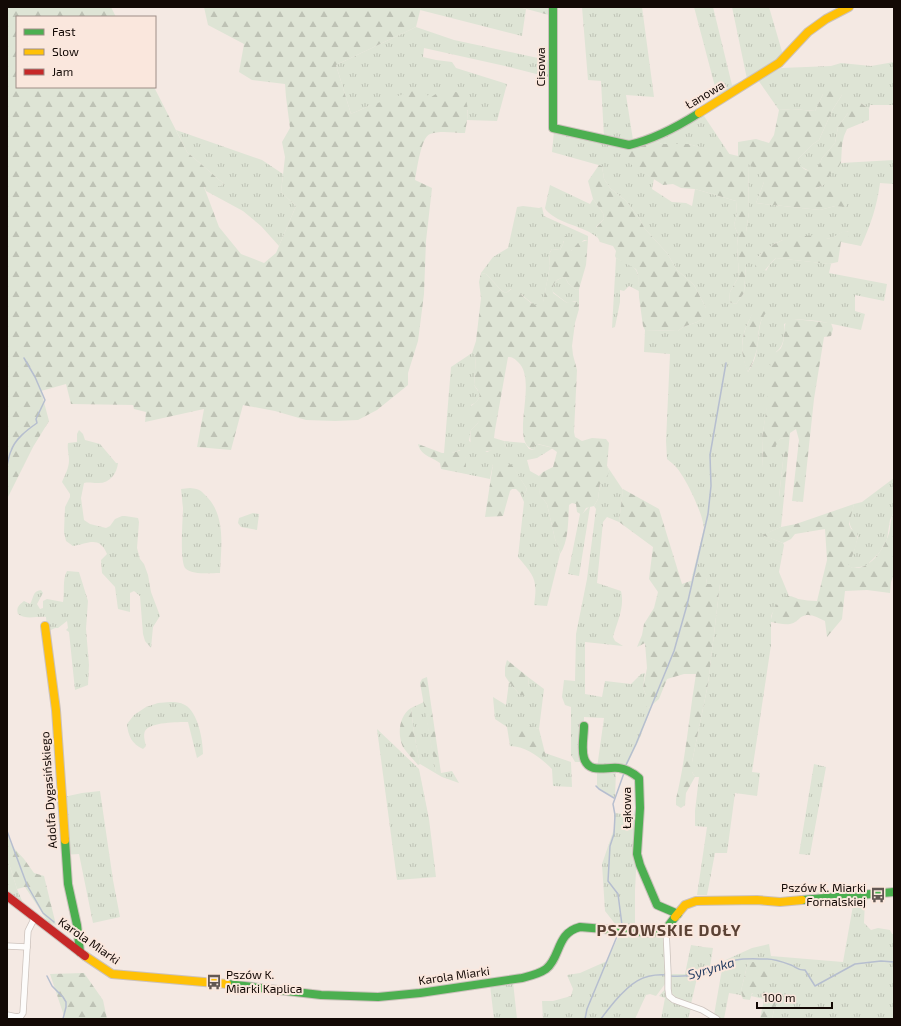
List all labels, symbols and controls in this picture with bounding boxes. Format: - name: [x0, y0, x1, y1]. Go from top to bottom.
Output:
- legend: [16, 16, 156, 88]
- text: Fast: [52, 24, 76, 38]
- text: Slow: [52, 44, 79, 58]
- street label: Cisowa: [533, 47, 547, 87]
- text: Jam: [52, 64, 73, 78]
- street label: Łanowa: [682, 77, 727, 111]
- street label: Adolfa Dygasińskiego: [37, 731, 59, 849]
- street label: Łąkowa: [619, 787, 633, 829]
- place label: Pszów K. Miarki Fornalskiej: [781, 880, 866, 909]
- bus stop icon: Pszów K. Miarki Fornalskiej: [869, 886, 887, 904]
- street label: Karola Miarki: [56, 914, 123, 967]
- district label: PSZOWSKIE DOŁY: [597, 920, 741, 939]
- water label: Syrynka: [686, 954, 736, 982]
- street label: Karola Miarki: [417, 963, 490, 987]
- place label: Pszów K. Miarki Kaplica: [226, 967, 302, 995]
- bus stop icon: Pszów K. Miarki Kaplica: [205, 973, 223, 991]
- scale bar: [757, 984, 832, 1010]
- text: 100 m: [763, 990, 795, 1004]

